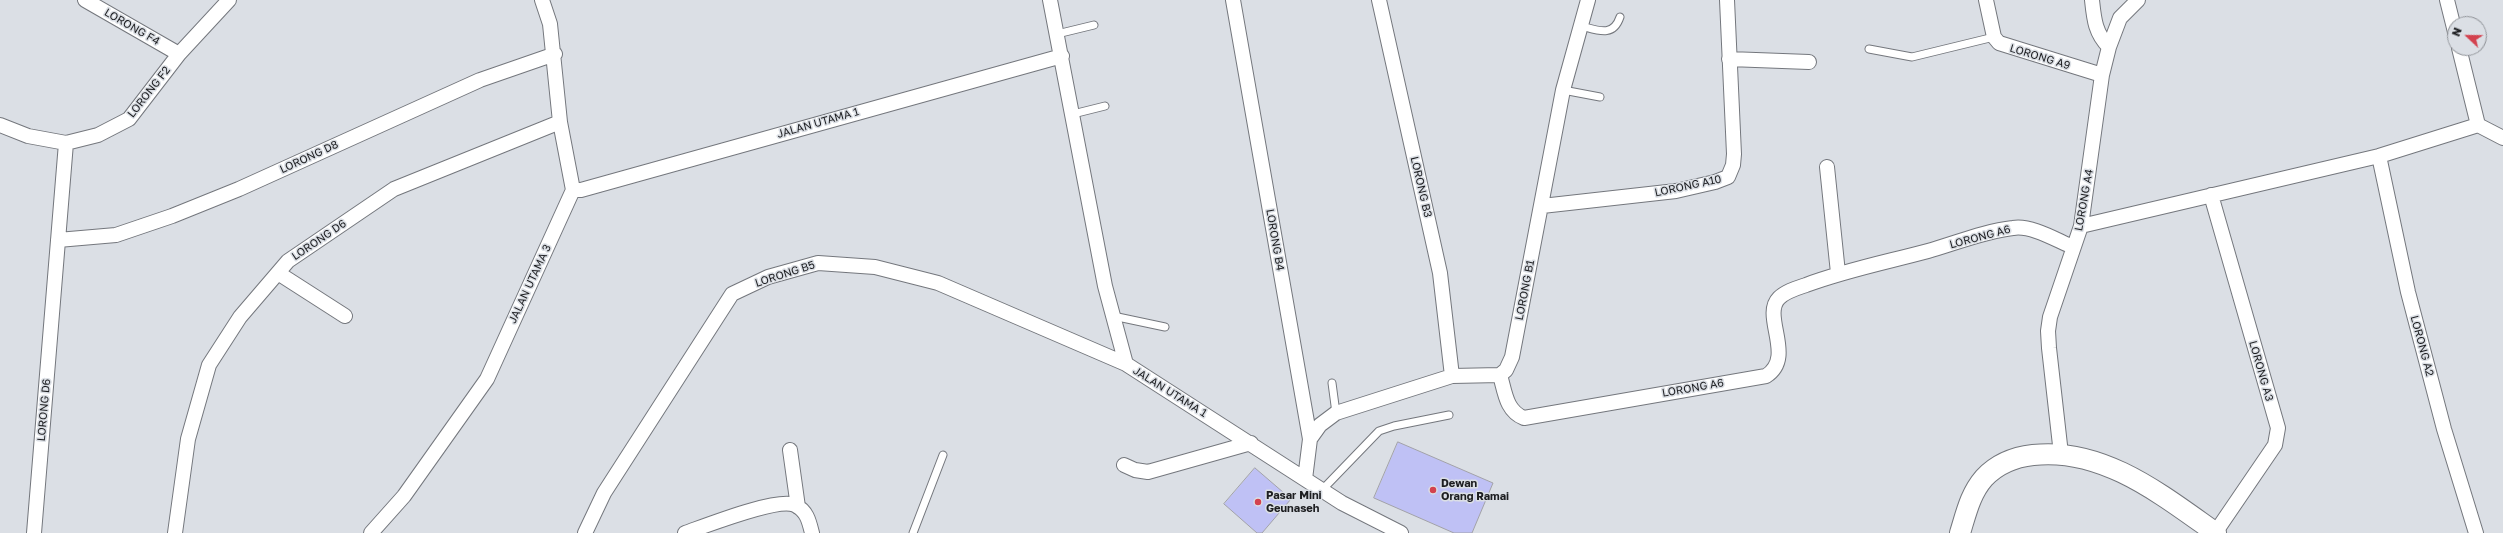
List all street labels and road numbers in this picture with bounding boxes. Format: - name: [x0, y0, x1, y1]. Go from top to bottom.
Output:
- street label: LORONG F4: [102, 6, 162, 48]
- street label: LORONG A9: [2008, 42, 2072, 72]
- street label: LORONG F2: [125, 64, 173, 120]
- street label: JALAN UTAMA 1: [776, 105, 860, 141]
- street label: LORONG D8: [278, 138, 340, 176]
- street label: LORONG B3: [1408, 155, 1434, 219]
- street label: LORONG A4: [2072, 168, 2096, 232]
- street label: LORONG A10: [1653, 172, 1723, 200]
- street label: LORONG B4: [1263, 208, 1287, 272]
- street label: LORONG D6: [289, 217, 349, 263]
- street label: LORONG A6: [1948, 223, 2012, 251]
- street label: JALAN UTAMA 3: [506, 242, 554, 326]
- street label: LORONG B5: [753, 258, 817, 290]
- street label: LORONG B1: [1513, 259, 1537, 321]
- street label: LORONG A2: [2408, 314, 2436, 378]
- street label: LORONG A3: [2246, 339, 2276, 403]
- street label: JALAN UTAMA 1: [1131, 364, 1209, 420]
- street label: LORONG A6: [1661, 376, 1725, 400]
- street label: LORONG D6: [35, 378, 53, 442]

